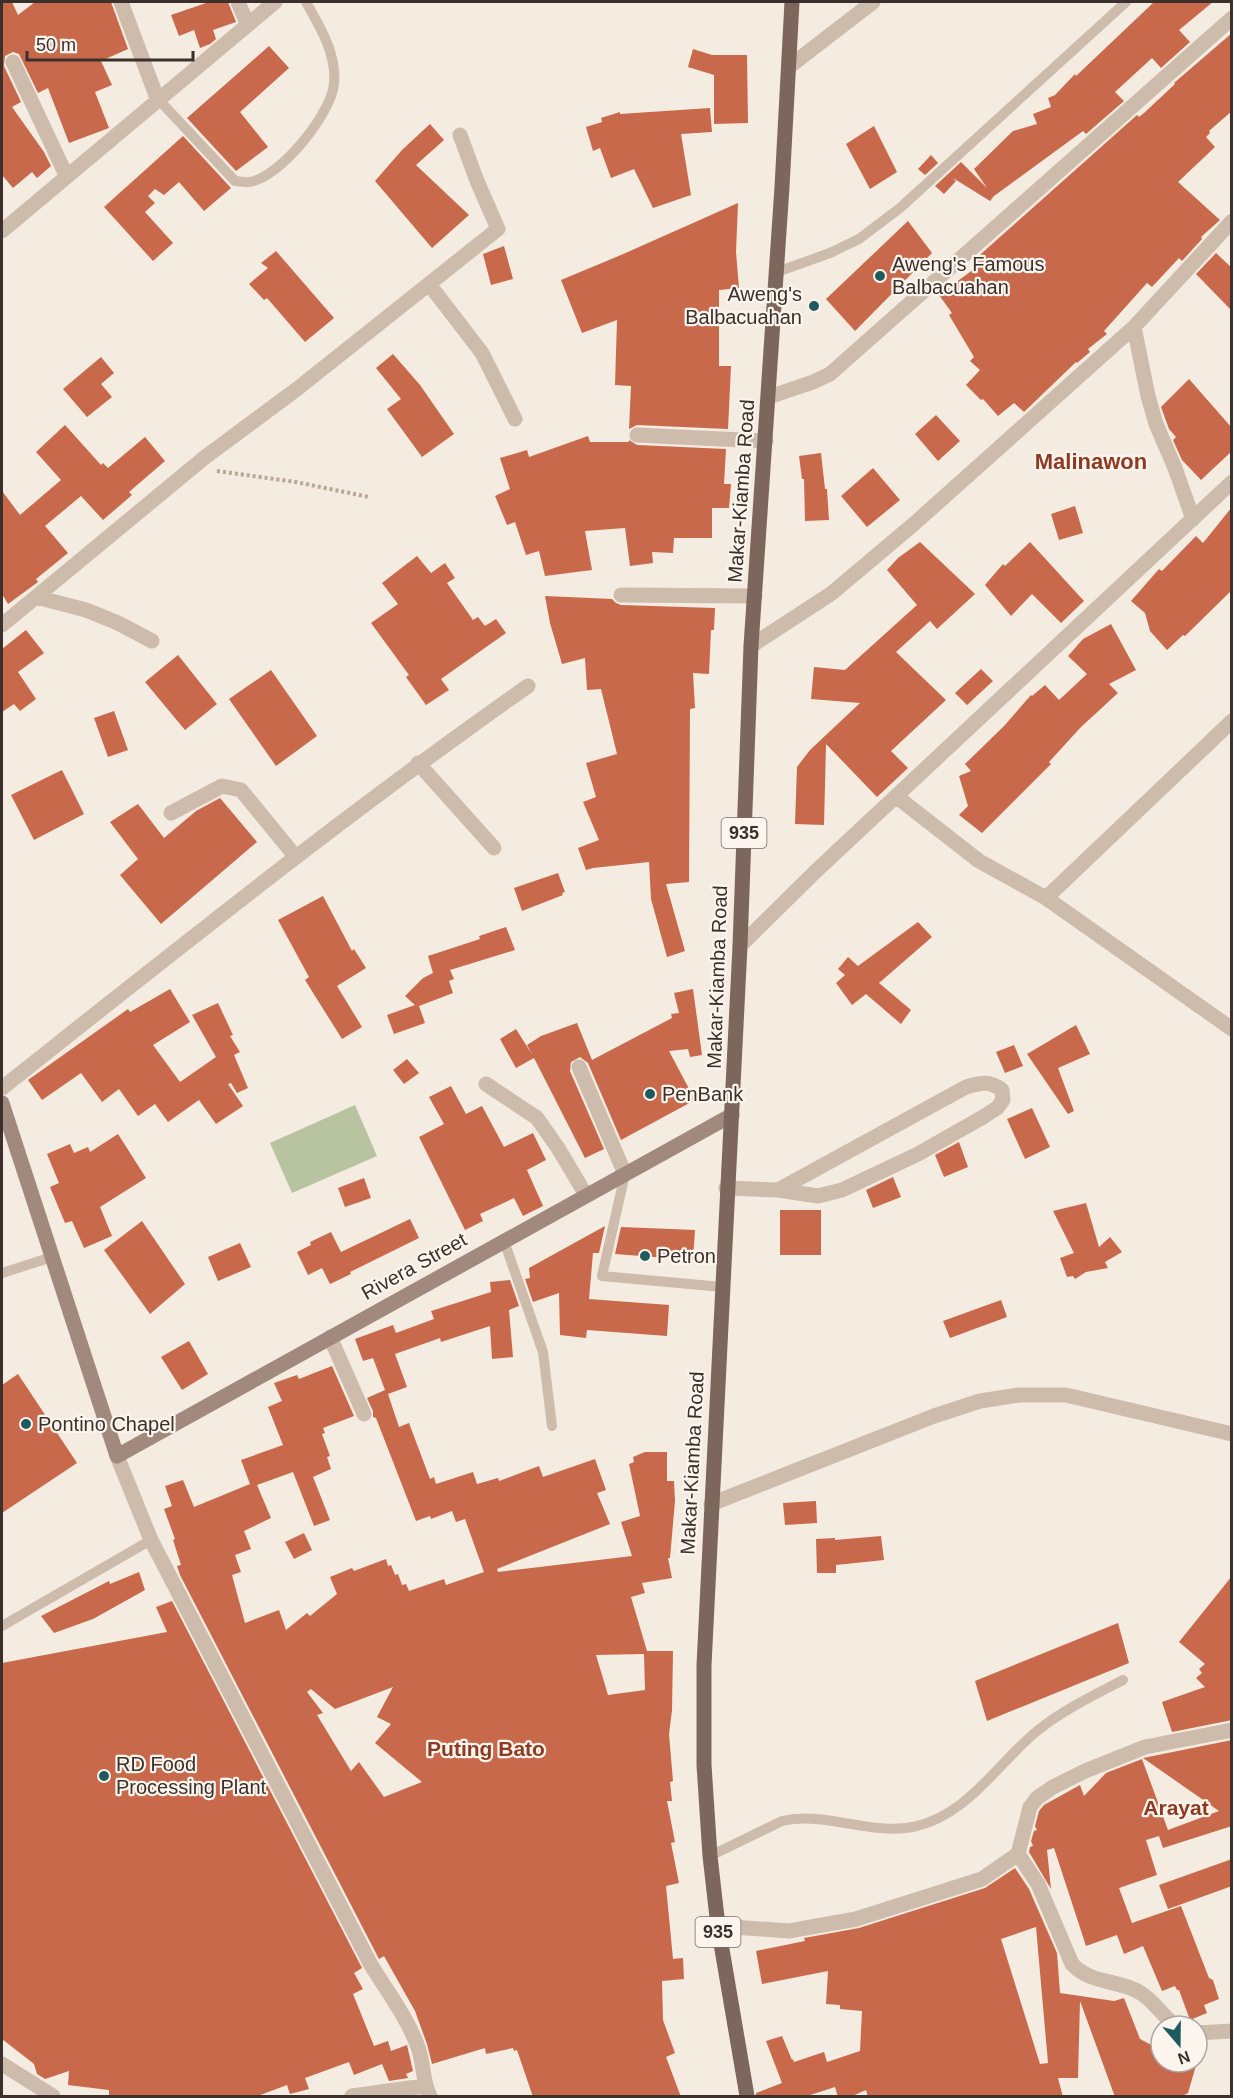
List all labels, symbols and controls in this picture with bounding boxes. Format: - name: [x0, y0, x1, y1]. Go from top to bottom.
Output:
- scale bar: [27, 24, 194, 62]
- text: 50 m: [36, 35, 76, 55]
- place label: Aweng's Famous Balbacuahan: [892, 253, 1044, 298]
- marker: Aweng's Famous Balbacuahan: [873, 269, 887, 283]
- place label: Aweng's Balbacuahan: [685, 283, 802, 328]
- marker: Aweng's Balbacuahan: [807, 299, 821, 313]
- street label: Makar-Kiamba Road: [724, 399, 758, 583]
- district label: Malinawon: [1035, 449, 1147, 474]
- road number: 935: [722, 818, 766, 848]
- street label: Makar-Kiamba Road: [703, 885, 731, 1069]
- place label: PenBank: [662, 1083, 744, 1105]
- marker: PenBank: [643, 1087, 657, 1101]
- street label: Rivera Street: [358, 1228, 471, 1304]
- place label: Petron: [657, 1245, 716, 1267]
- marker: Petron: [638, 1249, 652, 1263]
- street label: Makar-Kiamba Road: [676, 1371, 708, 1555]
- place label: Pontino Chapel: [38, 1413, 175, 1435]
- marker: Pontino Chapel: [19, 1417, 33, 1431]
- district label: Puting Bato: [427, 1737, 545, 1760]
- place label: RD Food Processing Plant: [116, 1753, 267, 1798]
- marker: RD Food Processing Plant: [97, 1769, 111, 1783]
- district label: Arayat: [1143, 1796, 1209, 1819]
- road number: 935: [696, 1917, 740, 1947]
- north arrow: [1149, 2014, 1209, 2074]
- text: N: [1176, 2048, 1192, 2068]

